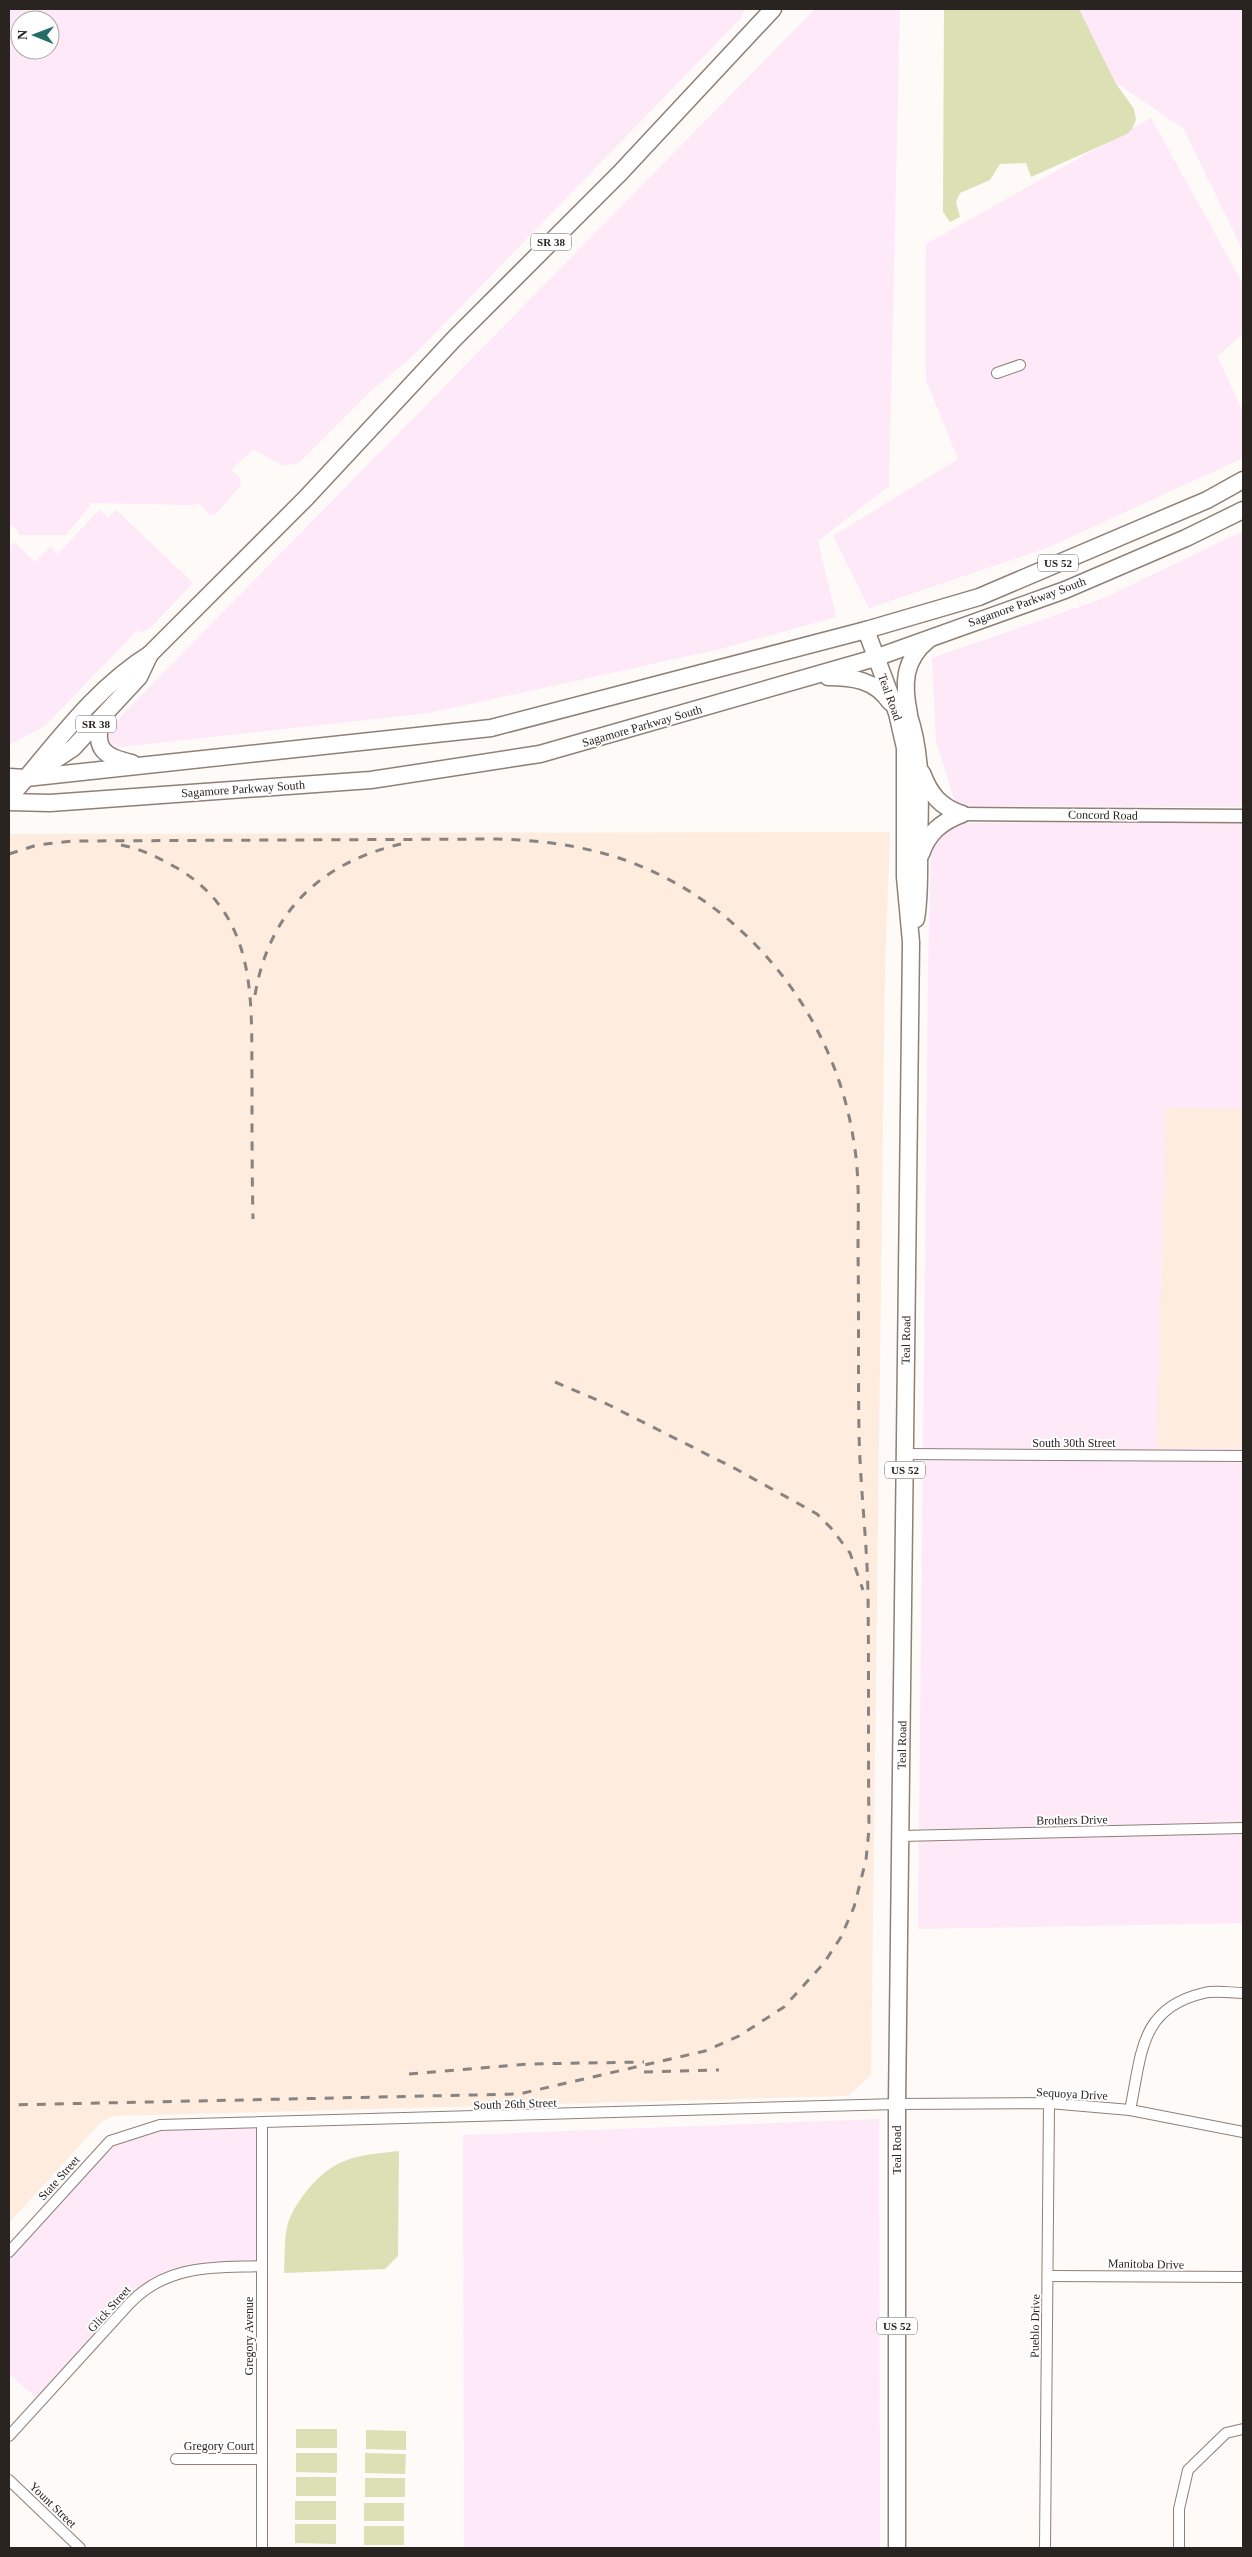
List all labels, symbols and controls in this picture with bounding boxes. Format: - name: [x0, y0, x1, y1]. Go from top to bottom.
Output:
- north arrow: [10, 10, 60, 60]
- text: N: [15, 30, 30, 40]
- road number: SR 38: [531, 233, 571, 250]
- road number: US 52: [1038, 554, 1078, 572]
- street label: Sagamore Parkway South: [966, 574, 1088, 630]
- street label: Teal Road: [875, 672, 905, 722]
- street label: Sagamore Parkway South: [580, 702, 704, 750]
- road number: SR 38: [76, 716, 116, 732]
- street label: Sagamore Parkway South: [181, 778, 305, 800]
- street label: Concord Road: [1068, 807, 1138, 823]
- street label: Teal Road: [899, 1315, 913, 1365]
- street label: South 30th Street: [1032, 1436, 1116, 1450]
- road number: US 52: [885, 1462, 925, 1478]
- street label: Teal Road: [895, 1720, 909, 1770]
- street label: Brothers Drive: [1036, 1812, 1108, 1828]
- street label: Sequoya Drive: [1036, 2085, 1108, 2103]
- street label: South 26th Street: [473, 2096, 558, 2112]
- street label: Teal Road: [890, 2126, 904, 2174]
- street label: State Street: [35, 2152, 83, 2203]
- street label: Manitoba Drive: [1108, 2256, 1184, 2272]
- street label: Glick Street: [85, 2282, 134, 2335]
- street label: Pueblo Drive: [1027, 2294, 1043, 2358]
- street label: Gregory Avenue: [242, 2297, 256, 2375]
- road number: US 52: [877, 2318, 917, 2334]
- street label: Gregory Court: [184, 2439, 255, 2453]
- street label: Yount Street: [27, 2479, 80, 2531]

